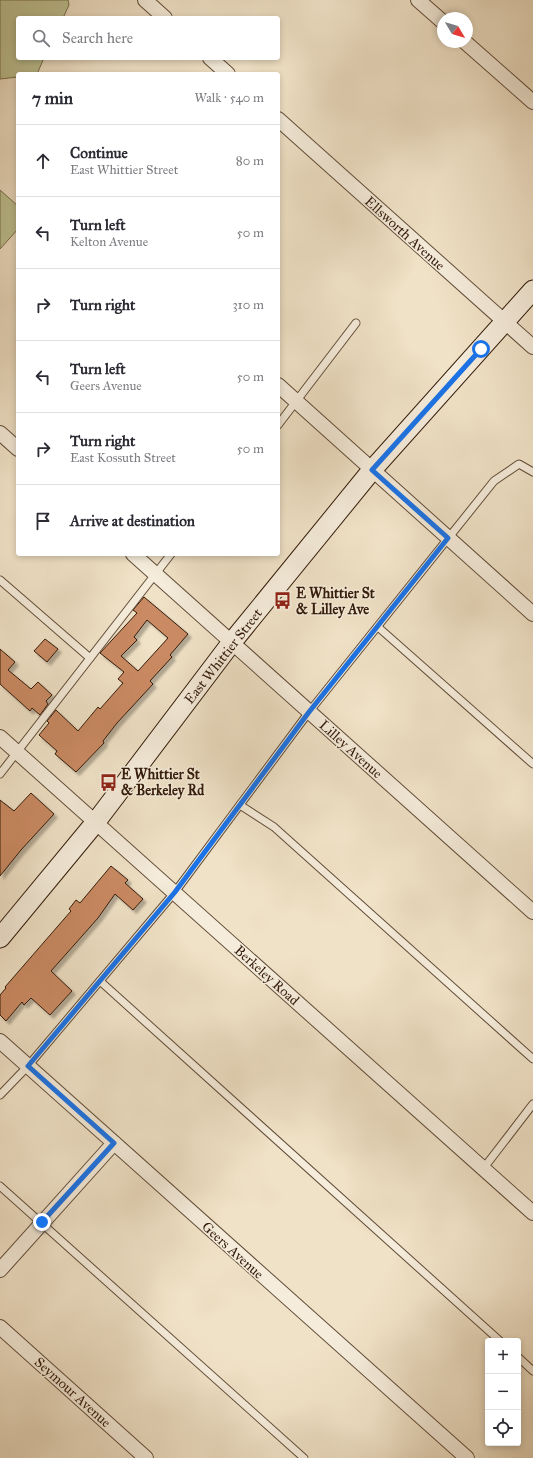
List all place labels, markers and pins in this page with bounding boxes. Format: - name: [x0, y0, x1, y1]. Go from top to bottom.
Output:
- place label: E Whittier St & Lilley Ave: [296, 585, 375, 619]
- bus stop icon: E Whittier St & Lilley Ave: [273, 591, 293, 611]
- place label: E Whittier St & Berkeley Rd: [121, 766, 205, 800]
- bus stop icon: E Whittier St & Berkeley Rd: [98, 772, 118, 792]

